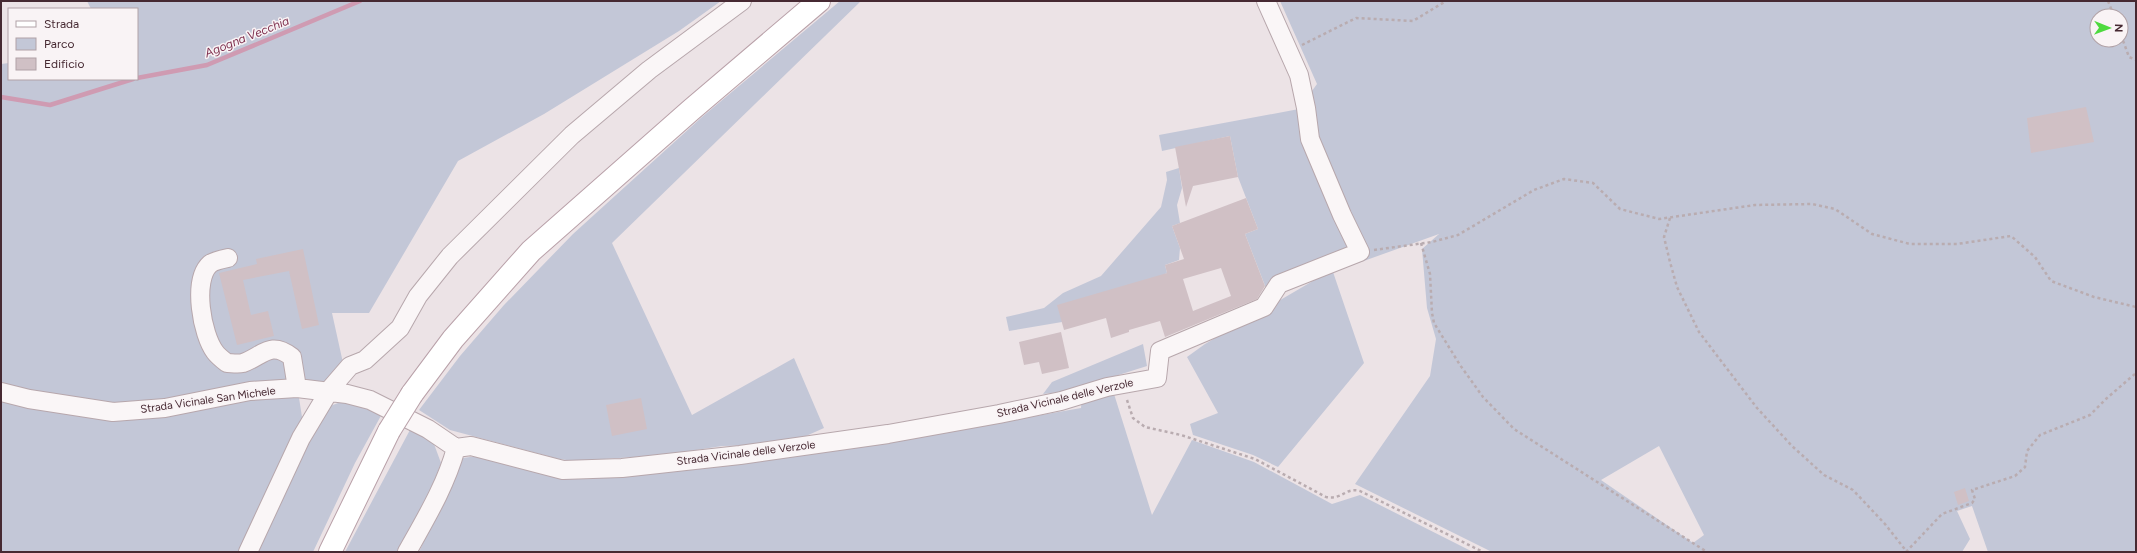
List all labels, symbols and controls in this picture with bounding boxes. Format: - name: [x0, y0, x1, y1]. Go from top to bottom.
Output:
- legend: [8, 8, 138, 80]
- north arrow: [2089, 8, 2129, 48]
- water label: Agogna Vecchia: [202, 14, 291, 61]
- text: Strada: [44, 17, 79, 31]
- text: N: [2112, 24, 2125, 33]
- text: Parco: [44, 37, 74, 51]
- text: Edificio: [44, 57, 84, 71]
- street label: Strada Vicinale delle Verzole: [995, 376, 1135, 420]
- street label: Strada Vicinale San Michele: [140, 384, 276, 416]
- street label: Strada Vicinale delle Verzole: [676, 438, 816, 468]

